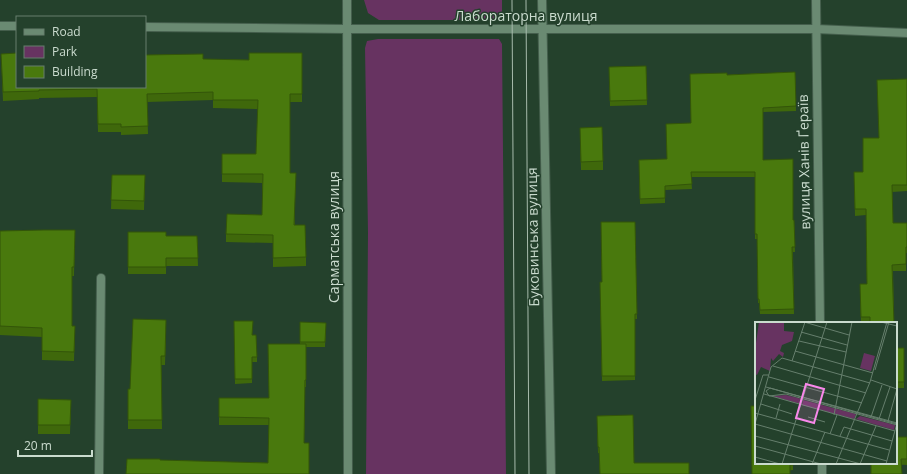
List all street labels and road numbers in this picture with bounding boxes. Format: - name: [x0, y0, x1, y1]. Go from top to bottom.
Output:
- street label: Лабораторна вулиця: [454, 6, 598, 25]
- street label: вулиця Ханів Ґераїв: [793, 94, 814, 230]
- street label: Буковинська вулиця: [522, 167, 543, 307]
- street label: Сарматська вулиця: [324, 171, 343, 303]

